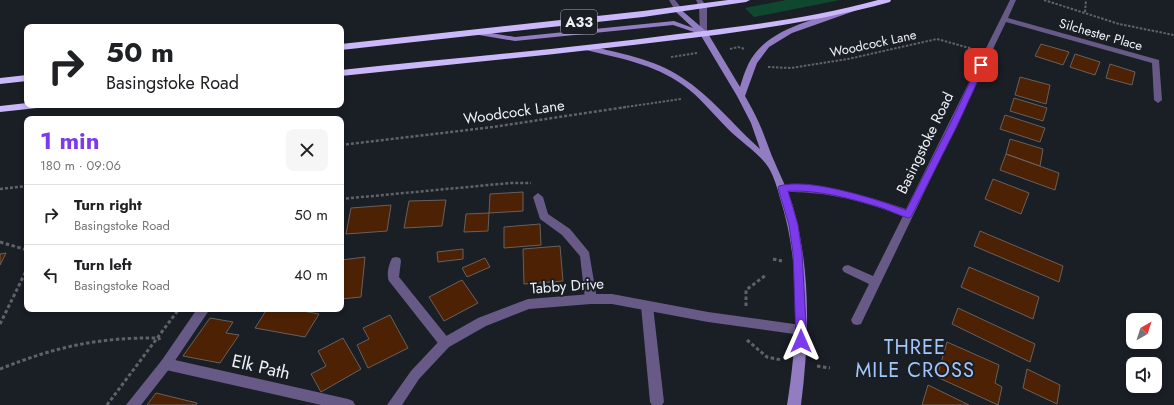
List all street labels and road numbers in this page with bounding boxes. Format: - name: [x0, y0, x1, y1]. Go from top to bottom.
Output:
- road number: A33: [561, 10, 597, 34]
- street label: Silchester Place: [1057, 14, 1145, 56]
- street label: Woodcock Lane: [828, 25, 919, 62]
- street label: Basingstoke Road: [891, 88, 959, 198]
- street label: Woodcock Lane: [462, 94, 566, 130]
- street label: Tabby Drive: [529, 272, 605, 300]
- street label: Elk Path: [229, 348, 293, 386]

